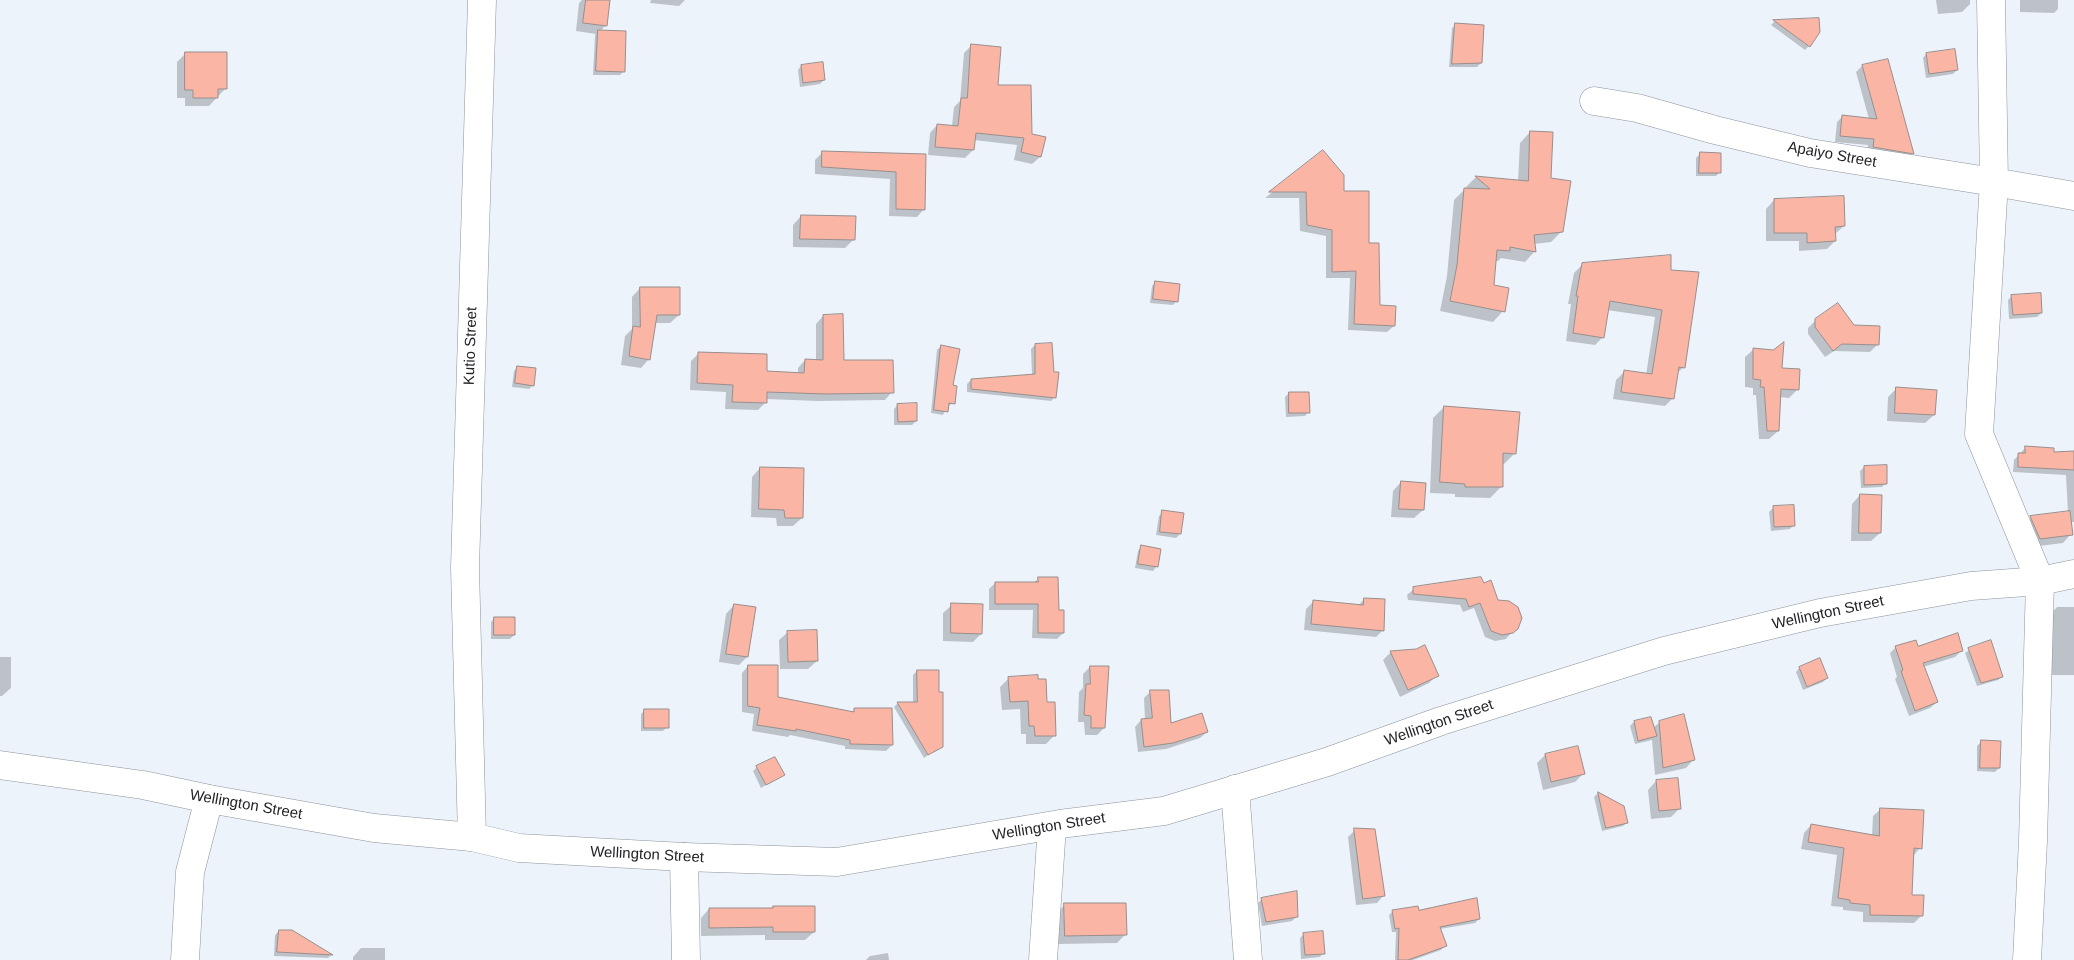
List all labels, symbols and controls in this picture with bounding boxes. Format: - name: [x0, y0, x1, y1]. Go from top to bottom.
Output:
- street label: Apaiyo Street: [1786, 138, 1878, 172]
- street label: Kutio Street: [461, 307, 481, 385]
- street label: Wellington Street: [1770, 592, 1886, 634]
- street label: Wellington Street: [1382, 696, 1496, 750]
- street label: Wellington Street: [188, 786, 304, 824]
- street label: Wellington Street: [991, 809, 1107, 845]
- street label: Wellington Street: [590, 843, 704, 867]

